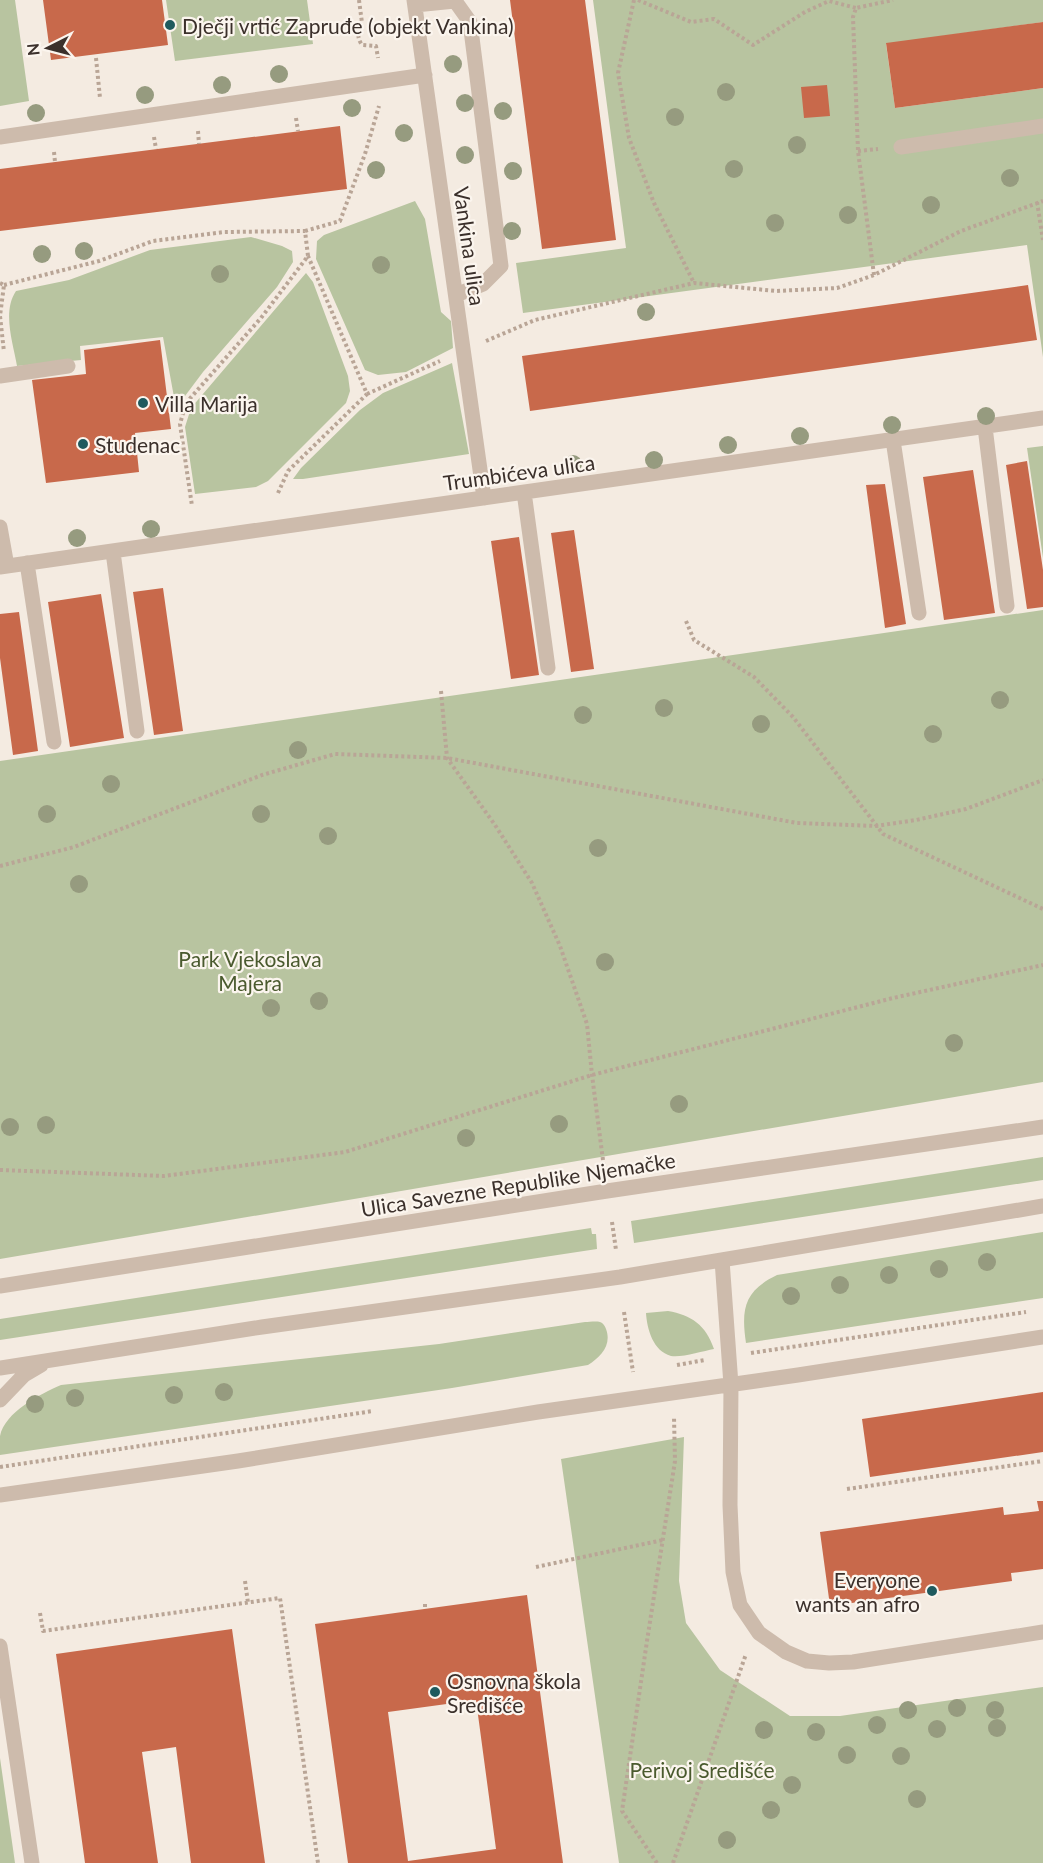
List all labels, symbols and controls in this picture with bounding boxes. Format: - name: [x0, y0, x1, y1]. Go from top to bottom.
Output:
- place label: Dječji vrtić Zapruđe (objekt Vankina): [182, 13, 514, 38]
- north arrow: [18, 18, 78, 78]
- marker: Dječji vrtić Zapruđe (objekt Vankina): [163, 18, 177, 32]
- text: N: [22, 42, 43, 57]
- street label: Vankina ulica: [449, 185, 491, 307]
- place label: Villa Marija: [155, 391, 258, 416]
- marker: Villa Marija: [136, 396, 150, 410]
- place label: Studenac: [95, 432, 180, 457]
- marker: Studenac: [76, 437, 90, 451]
- street label: Trumbićeva ulica: [442, 449, 596, 495]
- park label: Park Vjekoslava Majera: [178, 946, 322, 995]
- street label: Ulica Savezne Republike Njemačke: [359, 1147, 677, 1221]
- place label: Everyone wants an afro: [795, 1567, 920, 1616]
- marker: Everyone wants an afro: [925, 1584, 939, 1598]
- place label: Osnovna škola Središće: [447, 1668, 581, 1717]
- marker: Osnovna škola Središće: [428, 1685, 442, 1699]
- park label: Perivoj Središće: [630, 1757, 774, 1782]

